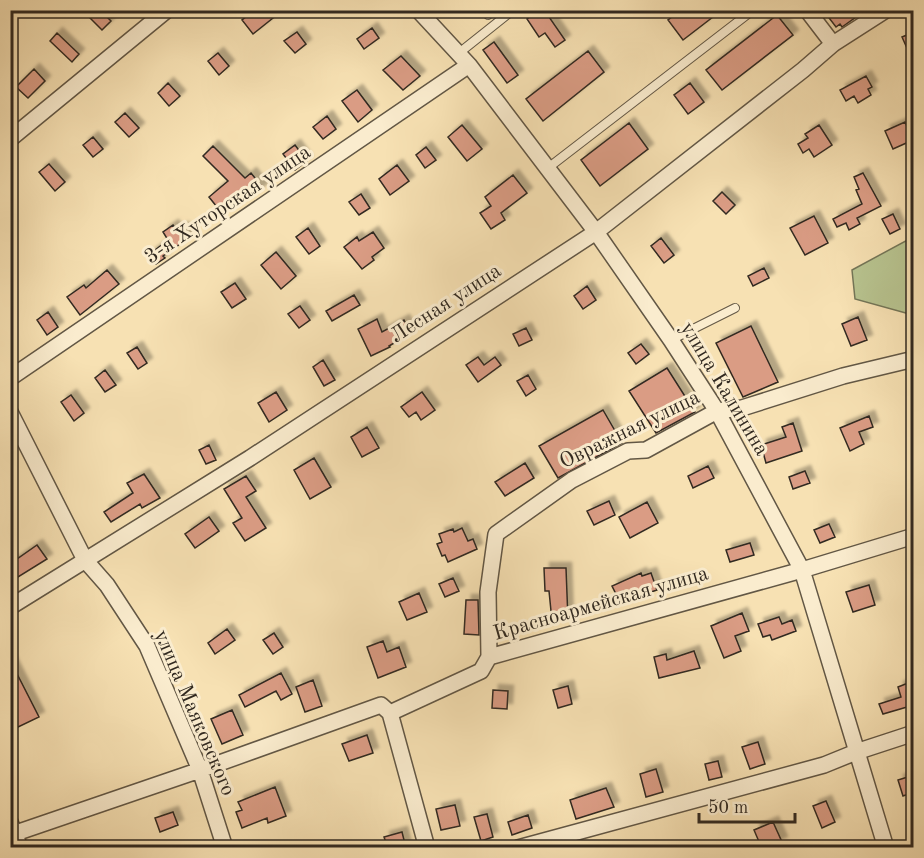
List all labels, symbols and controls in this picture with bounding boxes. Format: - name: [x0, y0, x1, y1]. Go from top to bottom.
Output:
- street label: 3-я Хуторская улица: [141, 142, 315, 268]
- street label: Лесная улица: [387, 260, 505, 348]
- street label: улица Калинина: [676, 319, 772, 459]
- street label: Овражная улица: [556, 387, 704, 473]
- street label: Красноармейская улица: [491, 563, 711, 645]
- street label: улица Маяковского: [150, 627, 238, 799]
- scale bar: [699, 786, 795, 824]
- text: 50 m: [708, 799, 748, 817]

